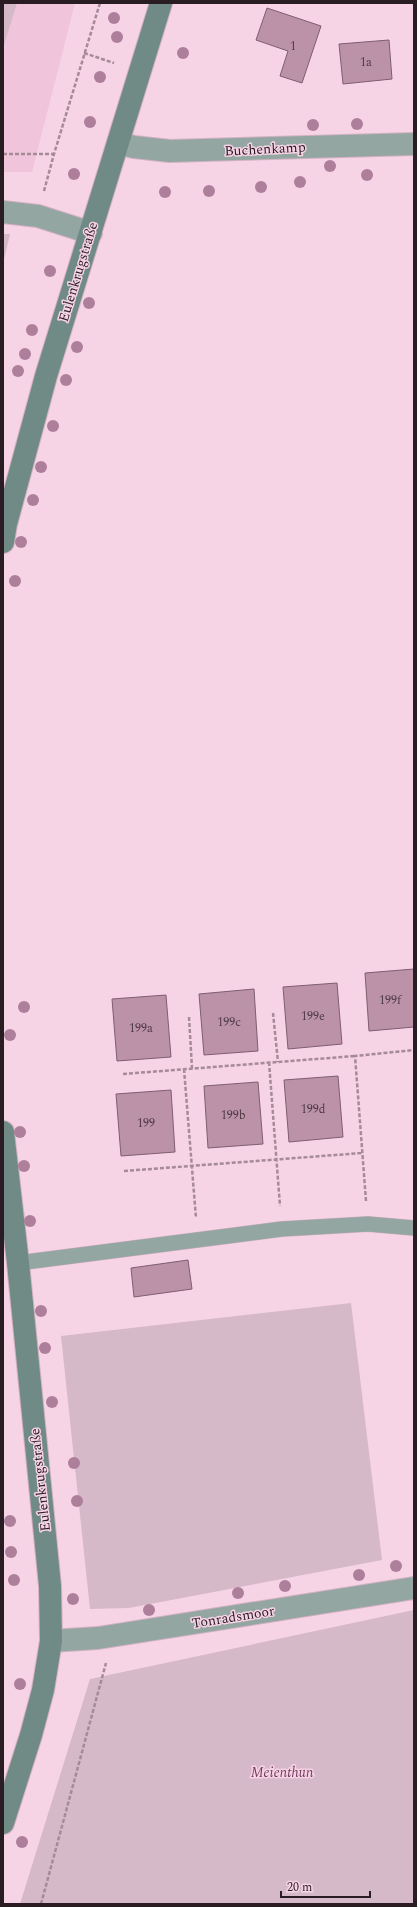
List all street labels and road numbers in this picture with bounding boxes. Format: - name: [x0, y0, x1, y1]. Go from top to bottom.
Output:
- street label: Buchenkamp: [224, 136, 306, 162]
- street label: Eulenkrugstraße: [53, 219, 103, 325]
- street label: Eulenkrugstraße: [24, 1427, 56, 1533]
- street label: Tonradsmoor: [190, 1600, 276, 1634]

